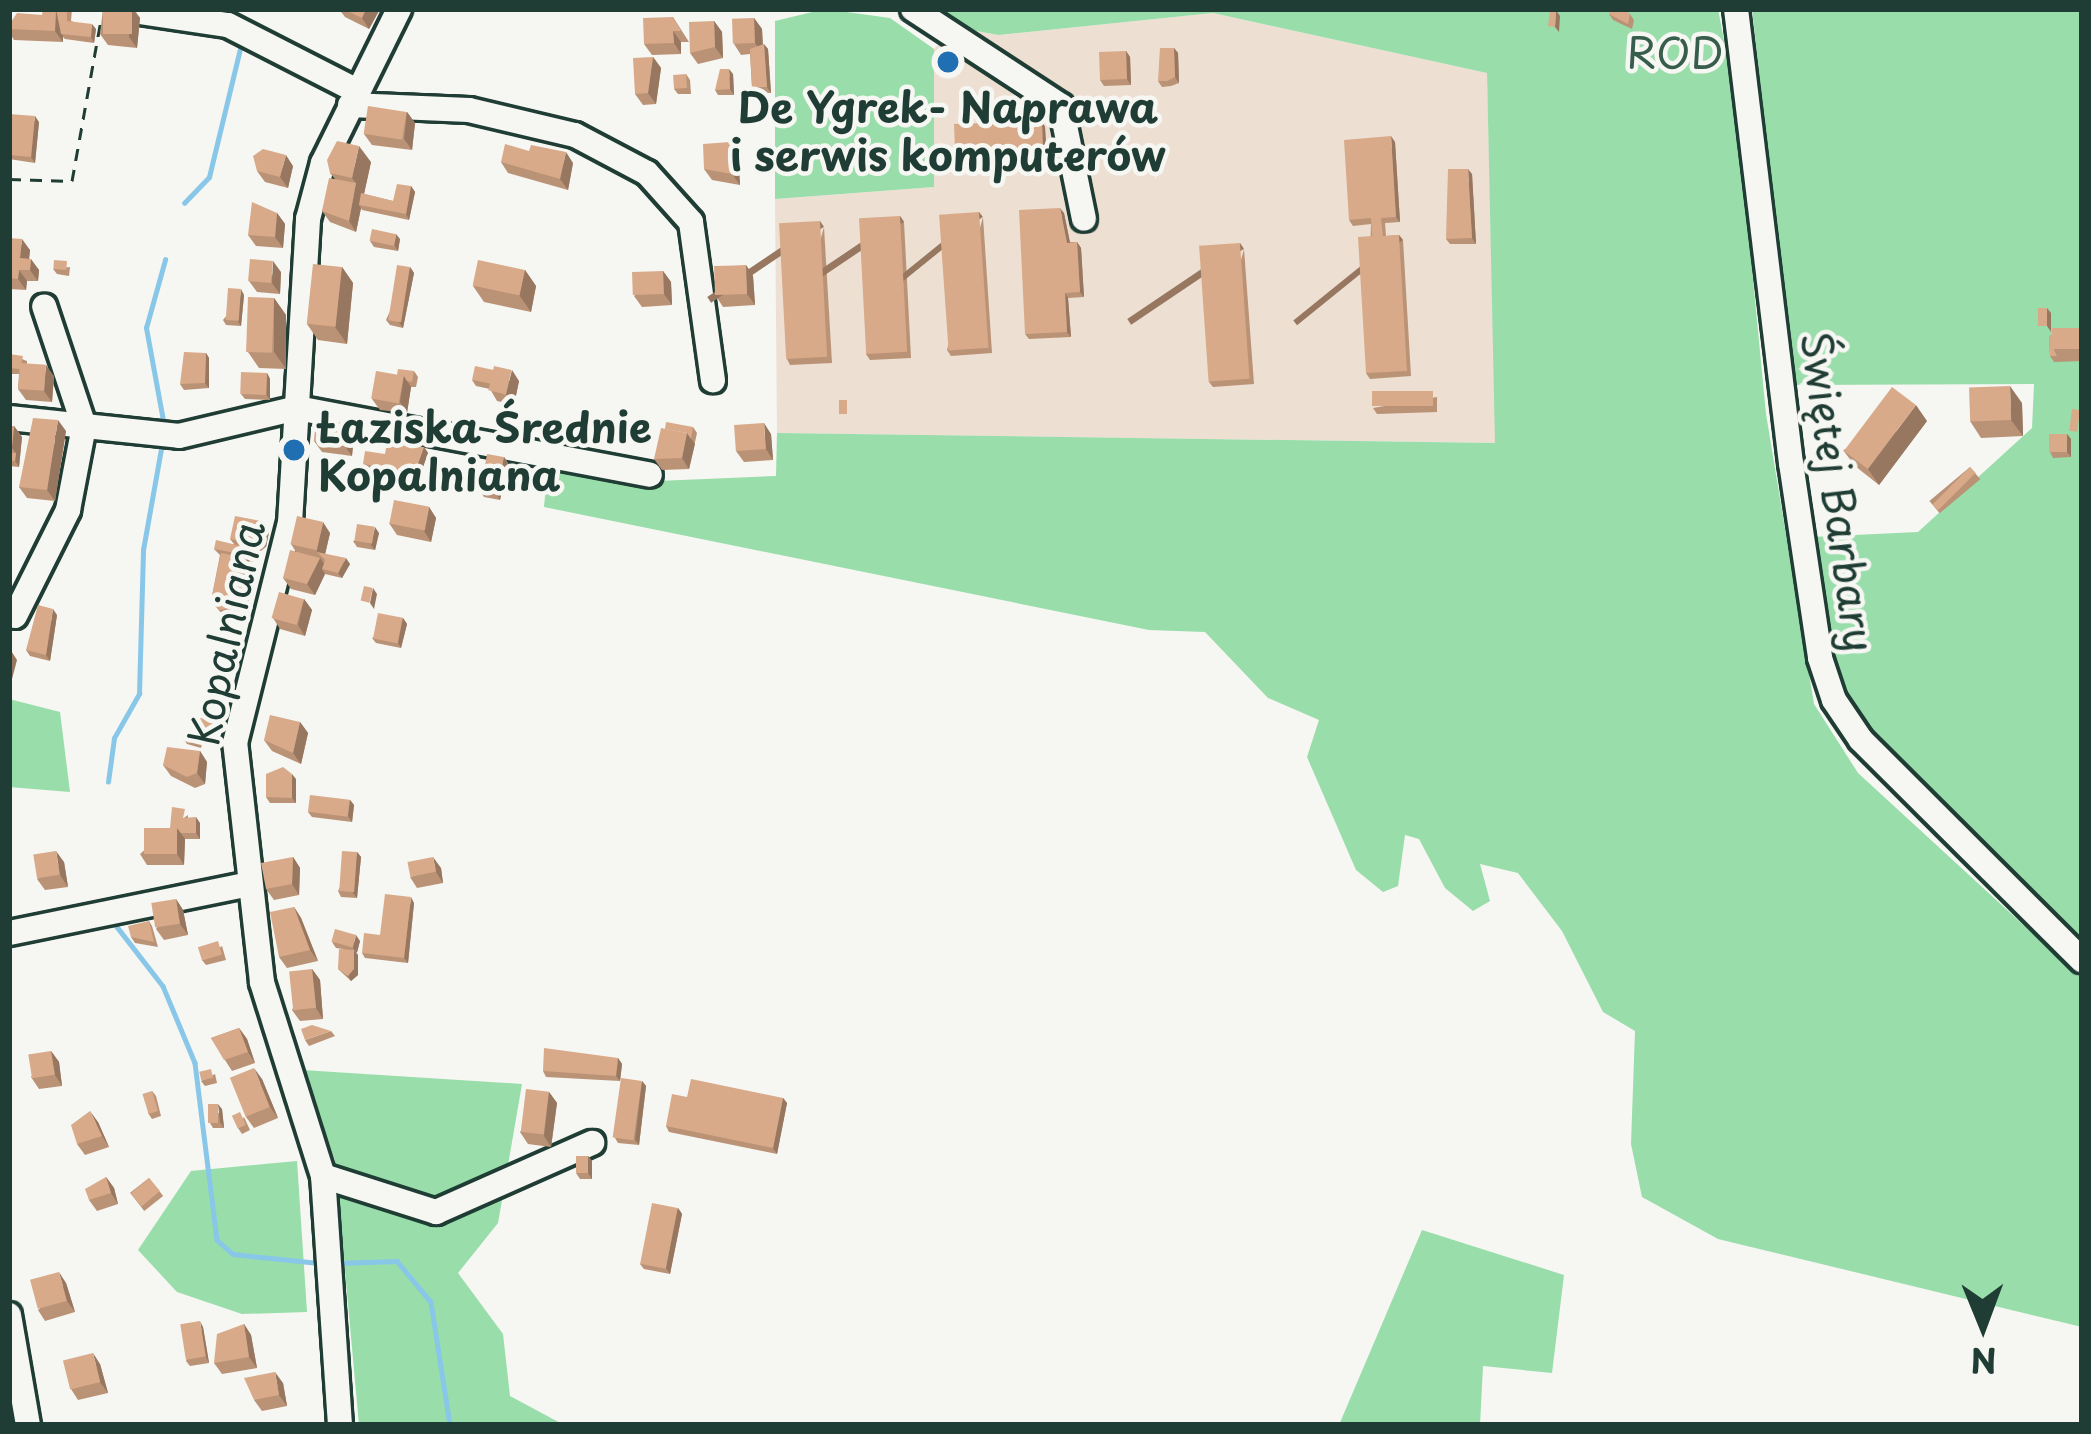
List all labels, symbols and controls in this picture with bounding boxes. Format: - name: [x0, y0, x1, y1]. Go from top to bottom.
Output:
- park label: ROD: [1626, 27, 1724, 77]
- marker: De Ygrek- Naprawa i serwis komputerów: [935, 49, 961, 75]
- place label: De Ygrek- Naprawa i serwis komputerów: [728, 81, 1168, 180]
- street label: Świętej Barbary: [1792, 329, 1886, 655]
- place label: Łaziska Średnie Kopalniana: [318, 401, 653, 500]
- marker: Łaziska Średnie Kopalniana: [281, 437, 307, 463]
- street label: Kopalniana: [177, 516, 273, 750]
- north arrow: [1923, 1266, 2043, 1386]
- text: N: [1970, 1337, 1997, 1387]

